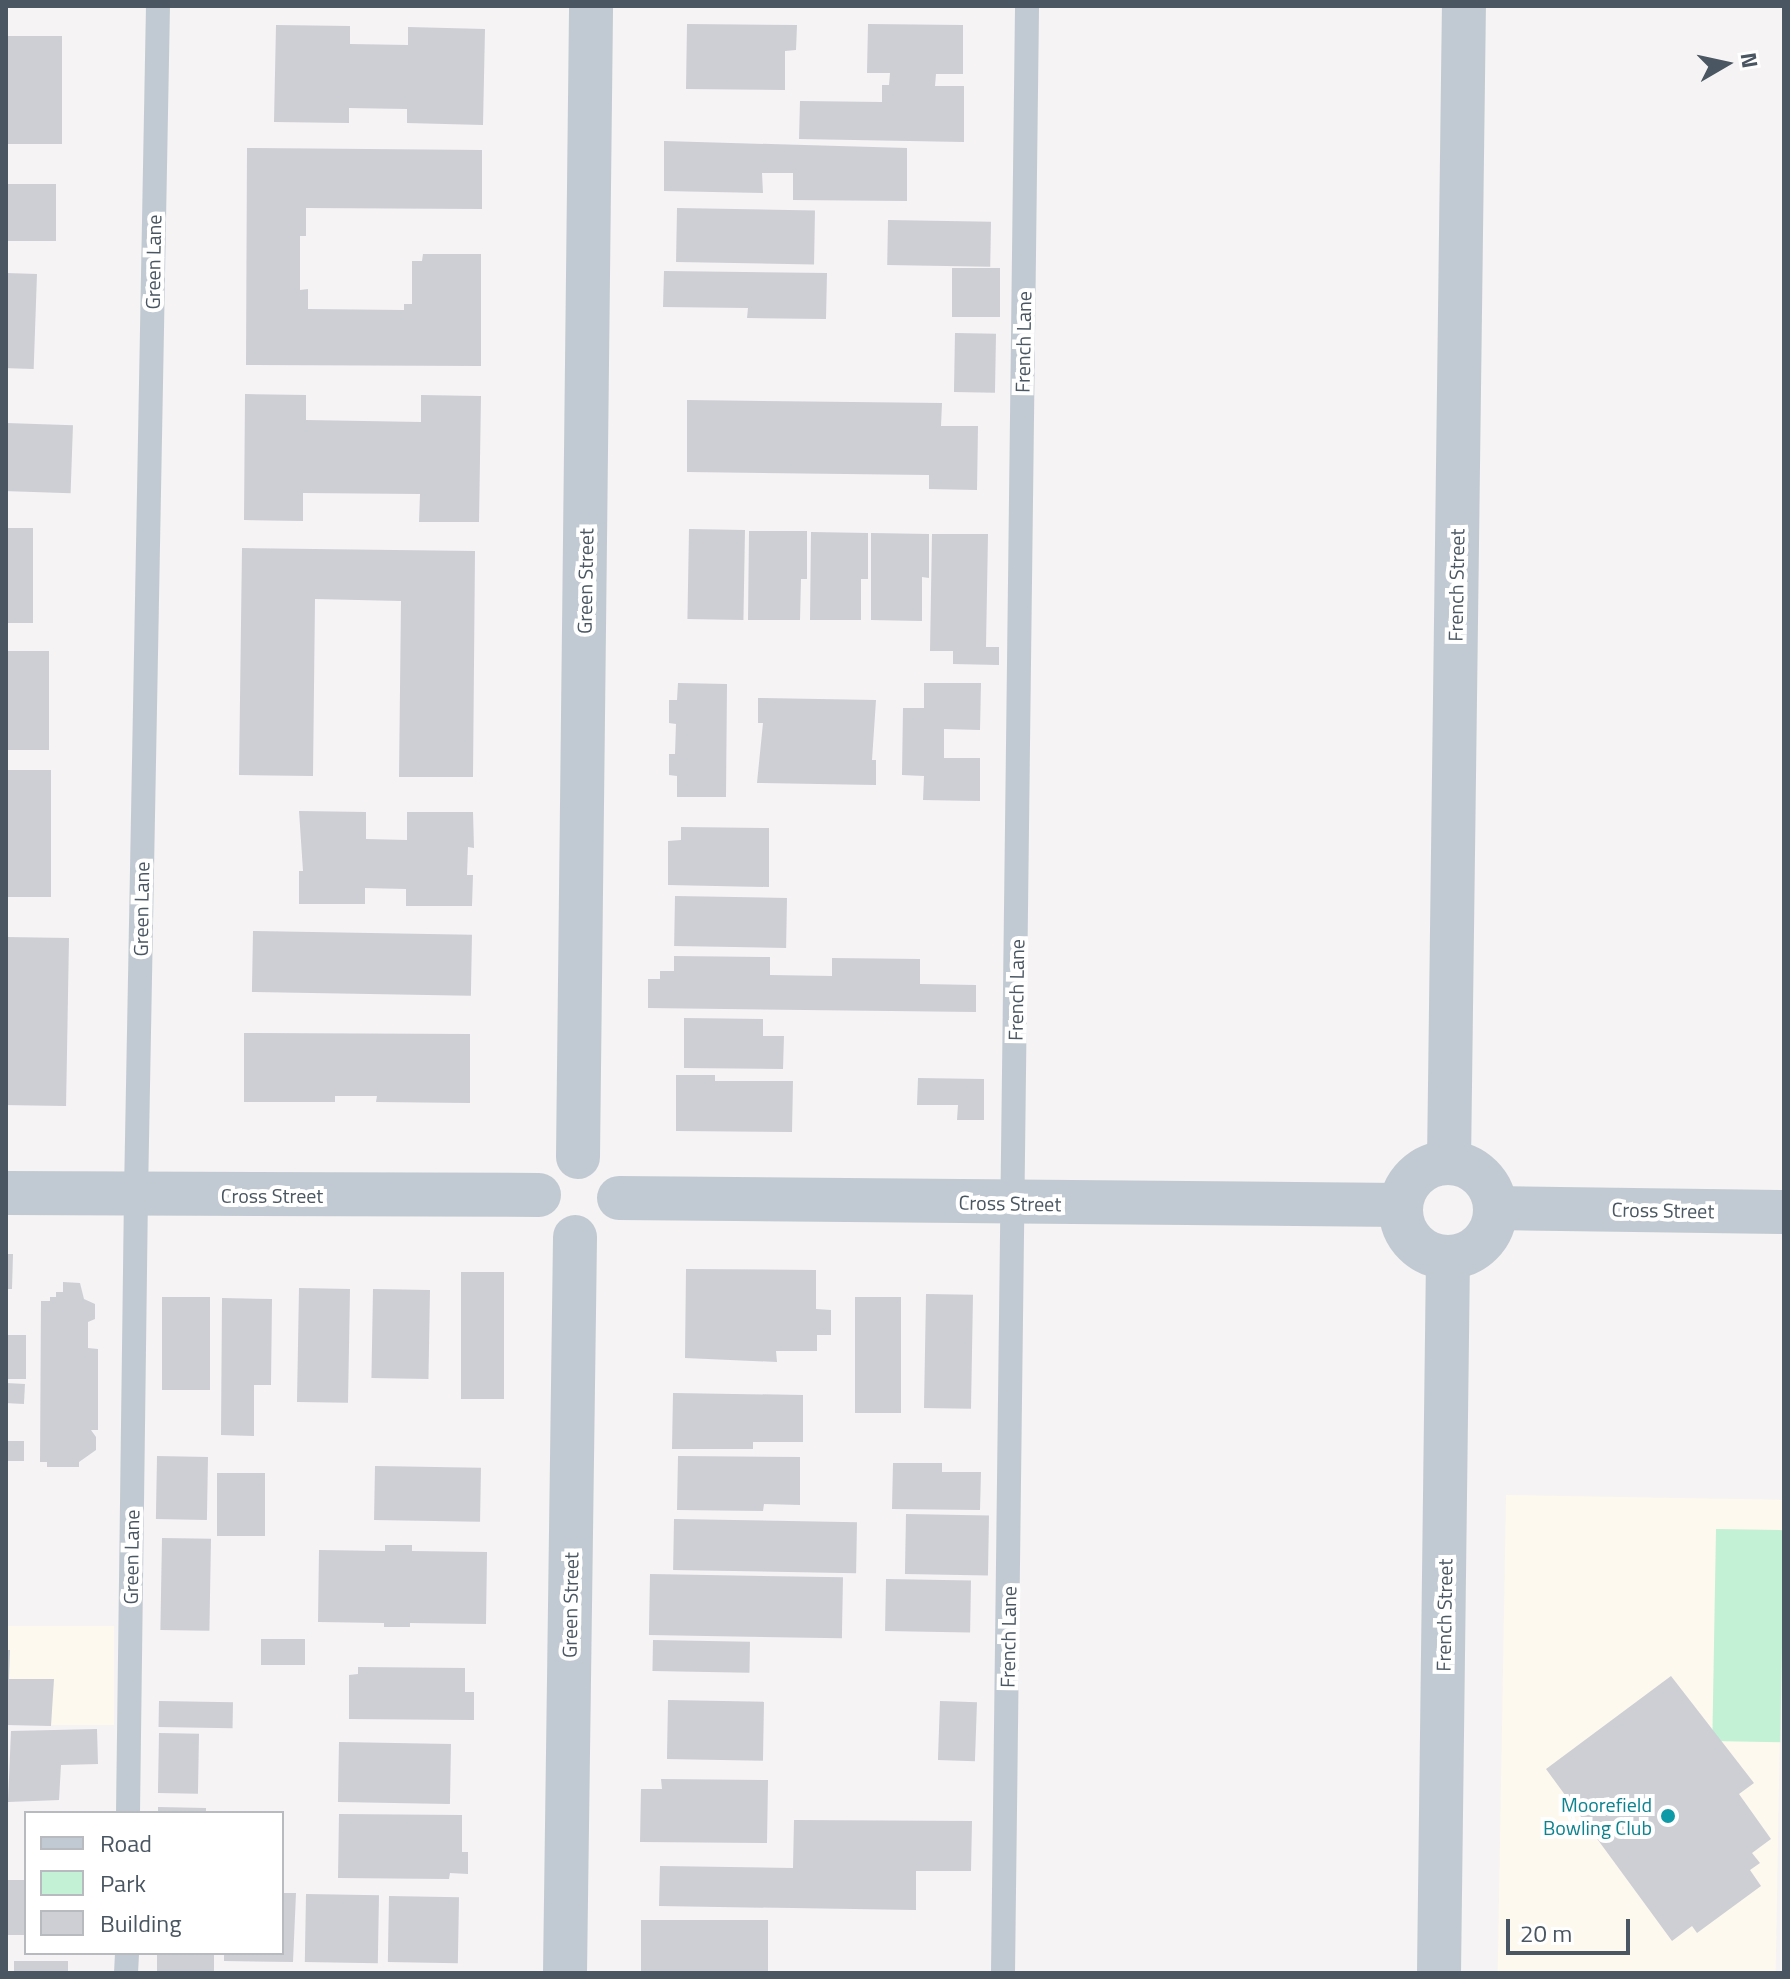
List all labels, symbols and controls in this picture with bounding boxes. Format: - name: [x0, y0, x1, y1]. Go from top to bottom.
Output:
- north arrow: [1686, 24, 1766, 104]
- text: N: [1732, 50, 1768, 70]
- street label: Green Lane: [140, 214, 166, 310]
- street label: French Lane: [1010, 291, 1036, 393]
- street label: Green Street: [572, 528, 598, 634]
- street label: French Street: [1443, 528, 1469, 642]
- street label: Green Lane: [128, 861, 154, 957]
- street label: French Lane: [1003, 939, 1029, 1041]
- street label: Cross Street: [221, 1183, 323, 1207]
- street label: Cross Street: [958, 1190, 1062, 1216]
- street label: Cross Street: [1611, 1197, 1715, 1223]
- street label: Green Lane: [118, 1509, 144, 1605]
- street label: Green Street: [557, 1552, 583, 1658]
- street label: French Street: [1431, 1558, 1457, 1672]
- street label: French Lane: [995, 1586, 1021, 1688]
- place label: Moorefield Bowling Club: [1543, 1792, 1652, 1839]
- marker: Moorefield Bowling Club: [1659, 1807, 1677, 1825]
- legend: [24, 1811, 284, 1955]
- text: Road: [100, 1825, 152, 1861]
- text: Park: [100, 1865, 146, 1901]
- scale bar: [1510, 1903, 1634, 1953]
- text: Building: [100, 1905, 182, 1941]
- text: 20 m: [1520, 1915, 1572, 1951]

